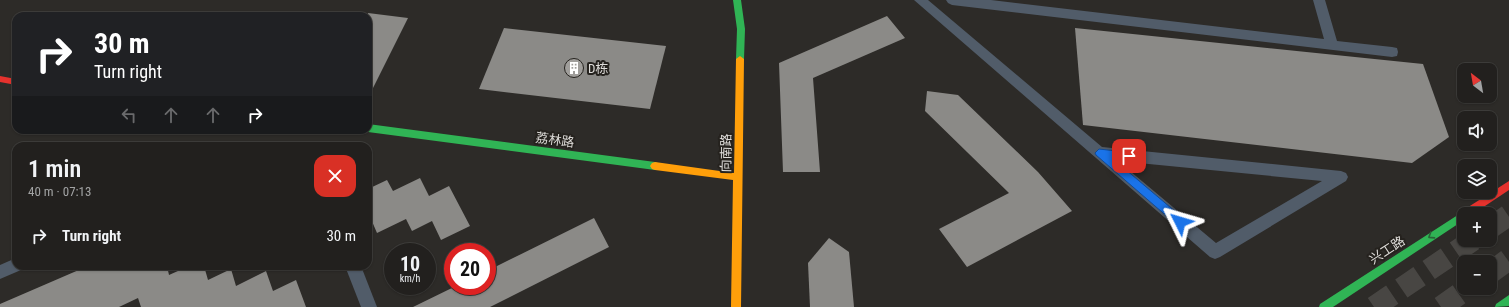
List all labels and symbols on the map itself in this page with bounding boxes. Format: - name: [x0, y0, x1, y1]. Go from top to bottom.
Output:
- building icon: D栋: [563, 57, 585, 79]
- place label: D栋: [588, 61, 608, 76]
- north arrow: [1457, 63, 1497, 103]
- street label: 荔林路: [535, 130, 575, 150]
- street label: 向南路: [718, 133, 734, 173]
- pin: [1112, 139, 1146, 173]
- position arrow: [1159, 201, 1201, 243]
- one-way arrow: [1429, 231, 1436, 238]
- street label: 兴工路: [1367, 233, 1407, 267]
- speed limit sign: 20: [444, 243, 496, 295]

